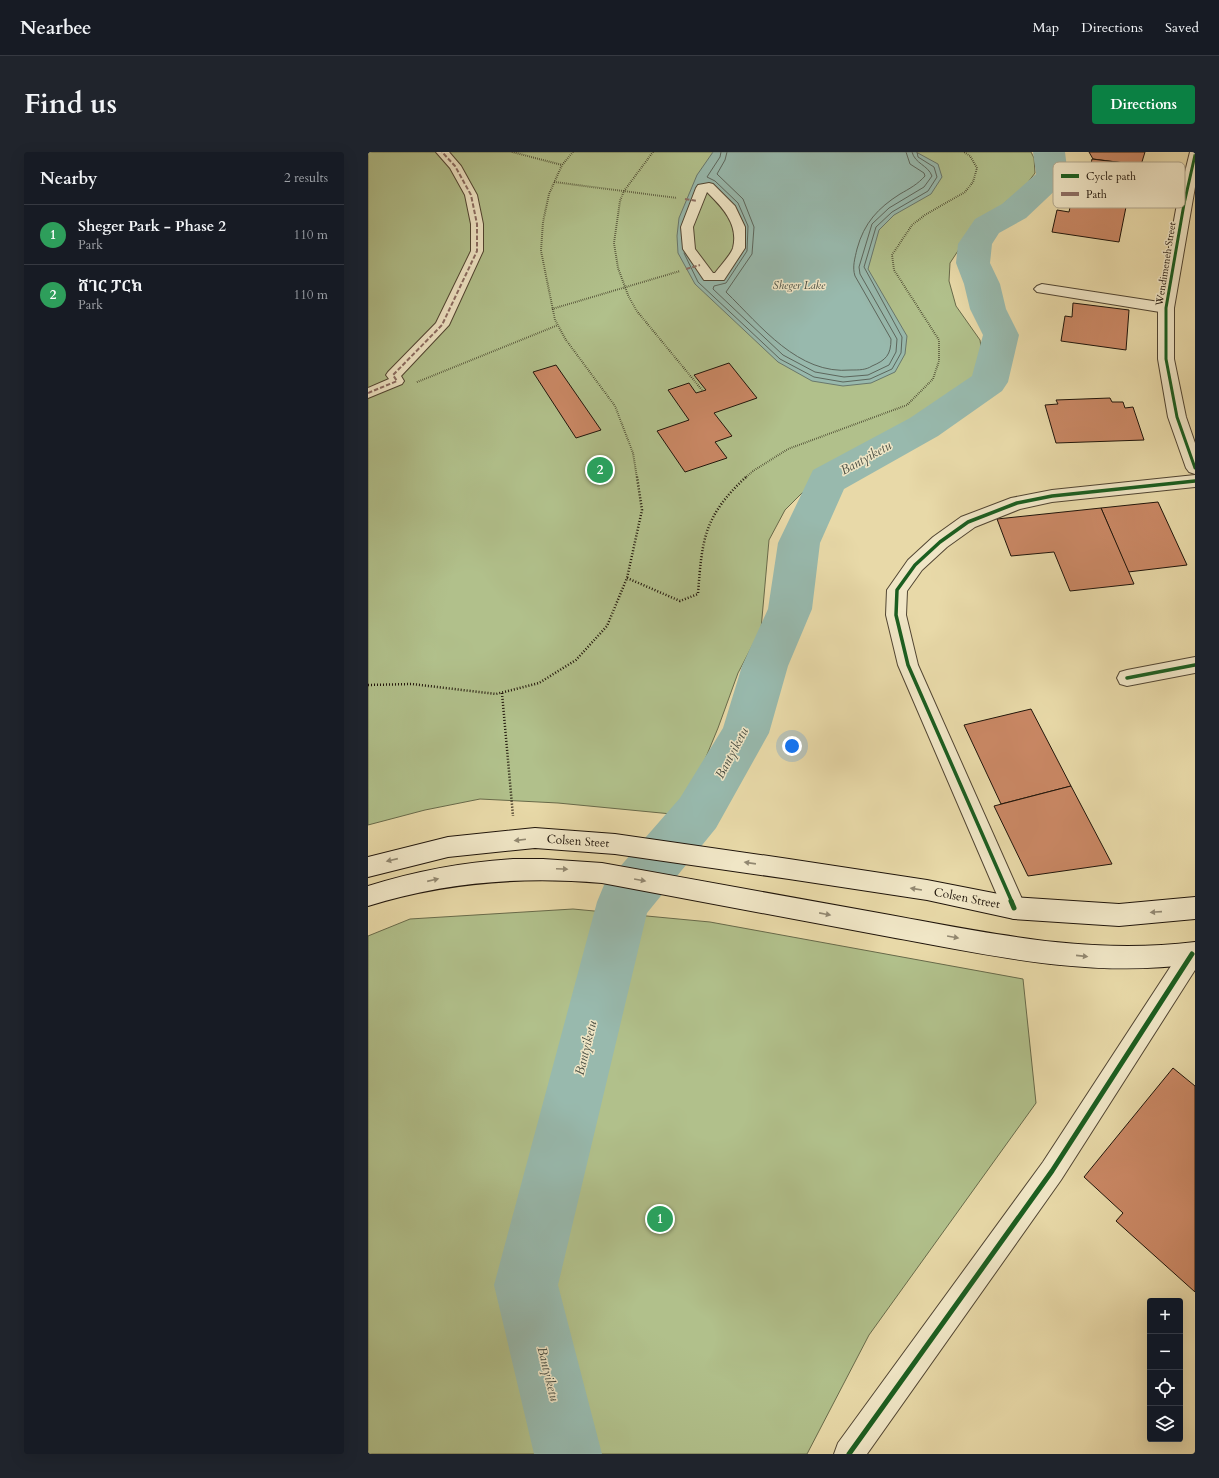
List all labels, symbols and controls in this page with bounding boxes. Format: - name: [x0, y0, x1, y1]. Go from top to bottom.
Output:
- text: Nearbee: [20, 15, 91, 41]
- text: Map: [1033, 18, 1059, 37]
- text: Directions: [1081, 18, 1143, 37]
- text: Saved: [1165, 18, 1199, 37]
- text: Find us: [24, 85, 117, 123]
- button: Directions: [1092, 85, 1195, 124]
- legend: [1053, 162, 1185, 208]
- text: Nearby: [40, 167, 97, 190]
- text: 2 results: [284, 169, 328, 187]
- text: Cycle path: [1086, 169, 1136, 184]
- text: Path: [1086, 187, 1107, 202]
- text: Sheger Park - Phase 2: [78, 216, 226, 236]
- street label: Wendimeneh Street: [1152, 220, 1180, 308]
- text: 1: [50, 226, 56, 244]
- text: 110 m: [294, 226, 328, 244]
- text: Park: [78, 236, 103, 254]
- text: ሸገር ፓርክ: [78, 276, 142, 296]
- water label: Sheger Lake: [773, 278, 826, 293]
- text: 2: [50, 286, 56, 304]
- text: 110 m: [294, 286, 328, 304]
- text: Park: [78, 296, 103, 314]
- water label: Bantyiketu: [837, 436, 895, 479]
- pin: 2: [587, 455, 613, 485]
- water label: Bantyiketu: [711, 724, 753, 782]
- your location: [782, 736, 802, 756]
- street label: Colsen Steet: [546, 831, 610, 851]
- one-way arrow: [514, 836, 526, 843]
- one-way arrow: [386, 858, 399, 864]
- one-way arrow: [744, 860, 756, 866]
- one-way arrow: [556, 866, 569, 872]
- one-way arrow: [427, 876, 439, 882]
- one-way arrow: [634, 877, 646, 883]
- street label: Colsen Street: [933, 884, 1002, 912]
- one-way arrow: [910, 886, 922, 892]
- one-way arrow: [1150, 909, 1162, 916]
- one-way arrow: [819, 912, 831, 918]
- one-way arrow: [947, 935, 959, 941]
- one-way arrow: [1075, 953, 1088, 959]
- water label: Bantyiketu: [571, 1018, 602, 1077]
- pin: 1: [647, 1204, 673, 1234]
- map controls: [1147, 1298, 1183, 1442]
- button: +: [1147, 1298, 1183, 1334]
- button: −: [1147, 1334, 1183, 1370]
- water label: Bantyiketu: [533, 1345, 564, 1404]
- button: locate: [1147, 1370, 1183, 1406]
- button: layers: [1147, 1406, 1183, 1442]

